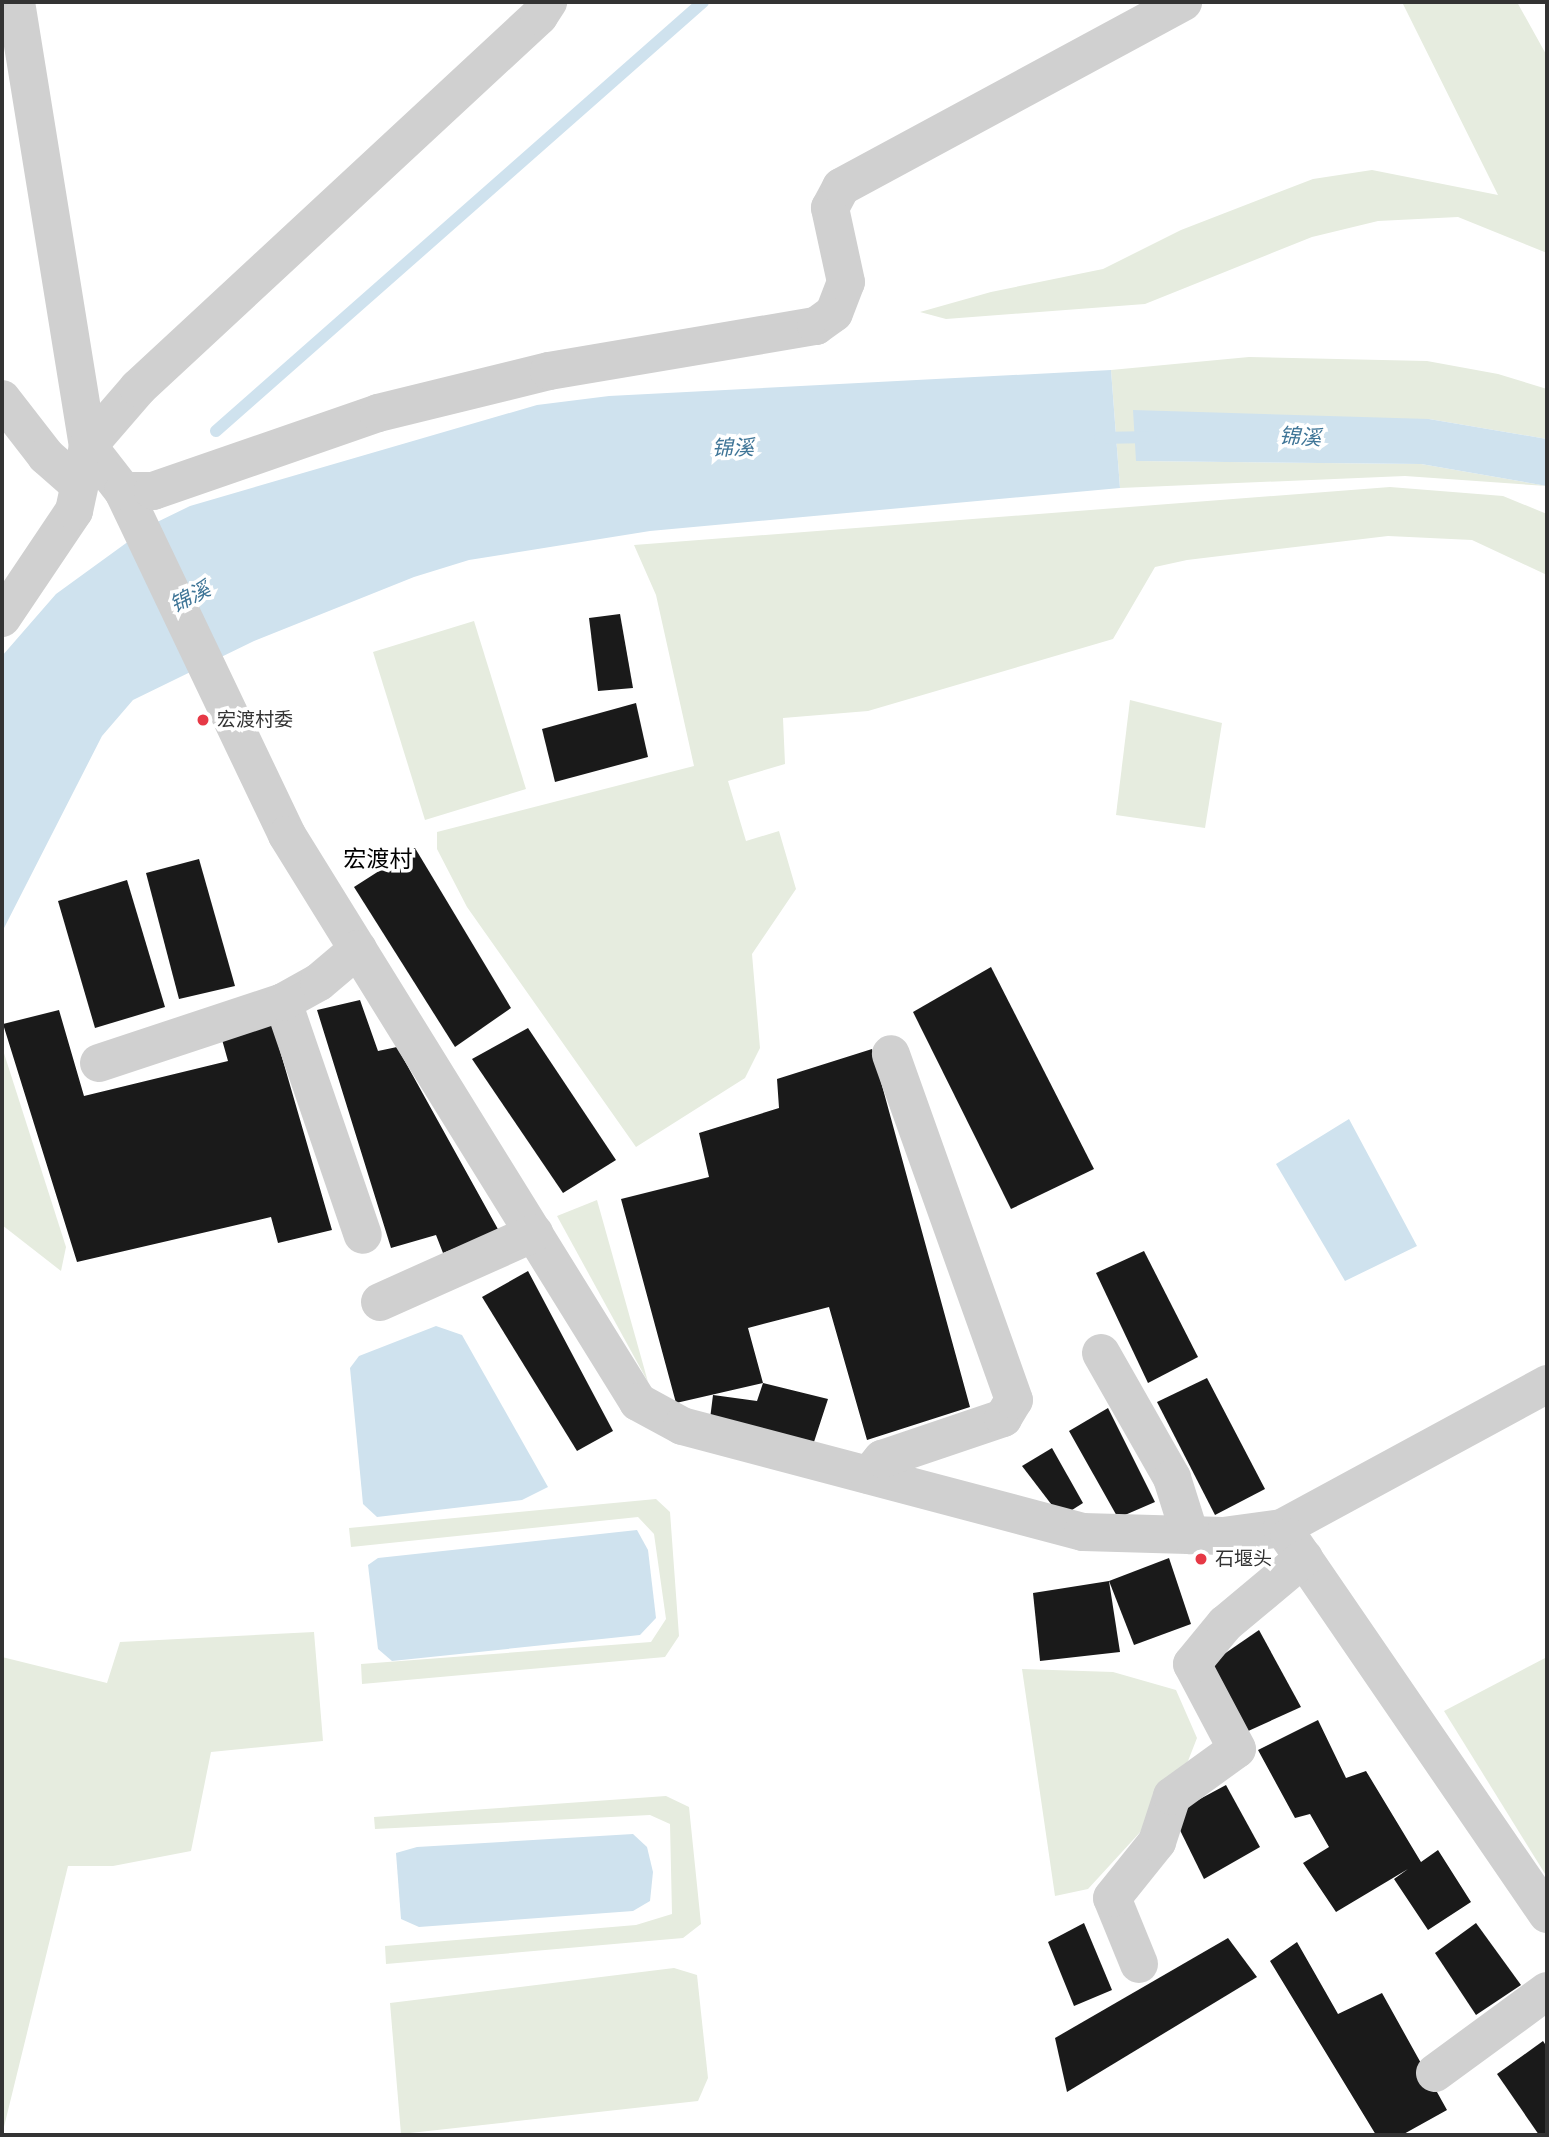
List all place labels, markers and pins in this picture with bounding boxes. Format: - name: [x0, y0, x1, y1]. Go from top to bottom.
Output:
- place label: 宏渡村委: [217, 709, 293, 731]
- marker: 宏渡村委: [195, 712, 211, 728]
- place label: 石堰头: [1215, 1548, 1272, 1570]
- marker: 石堰头: [1193, 1551, 1209, 1567]

